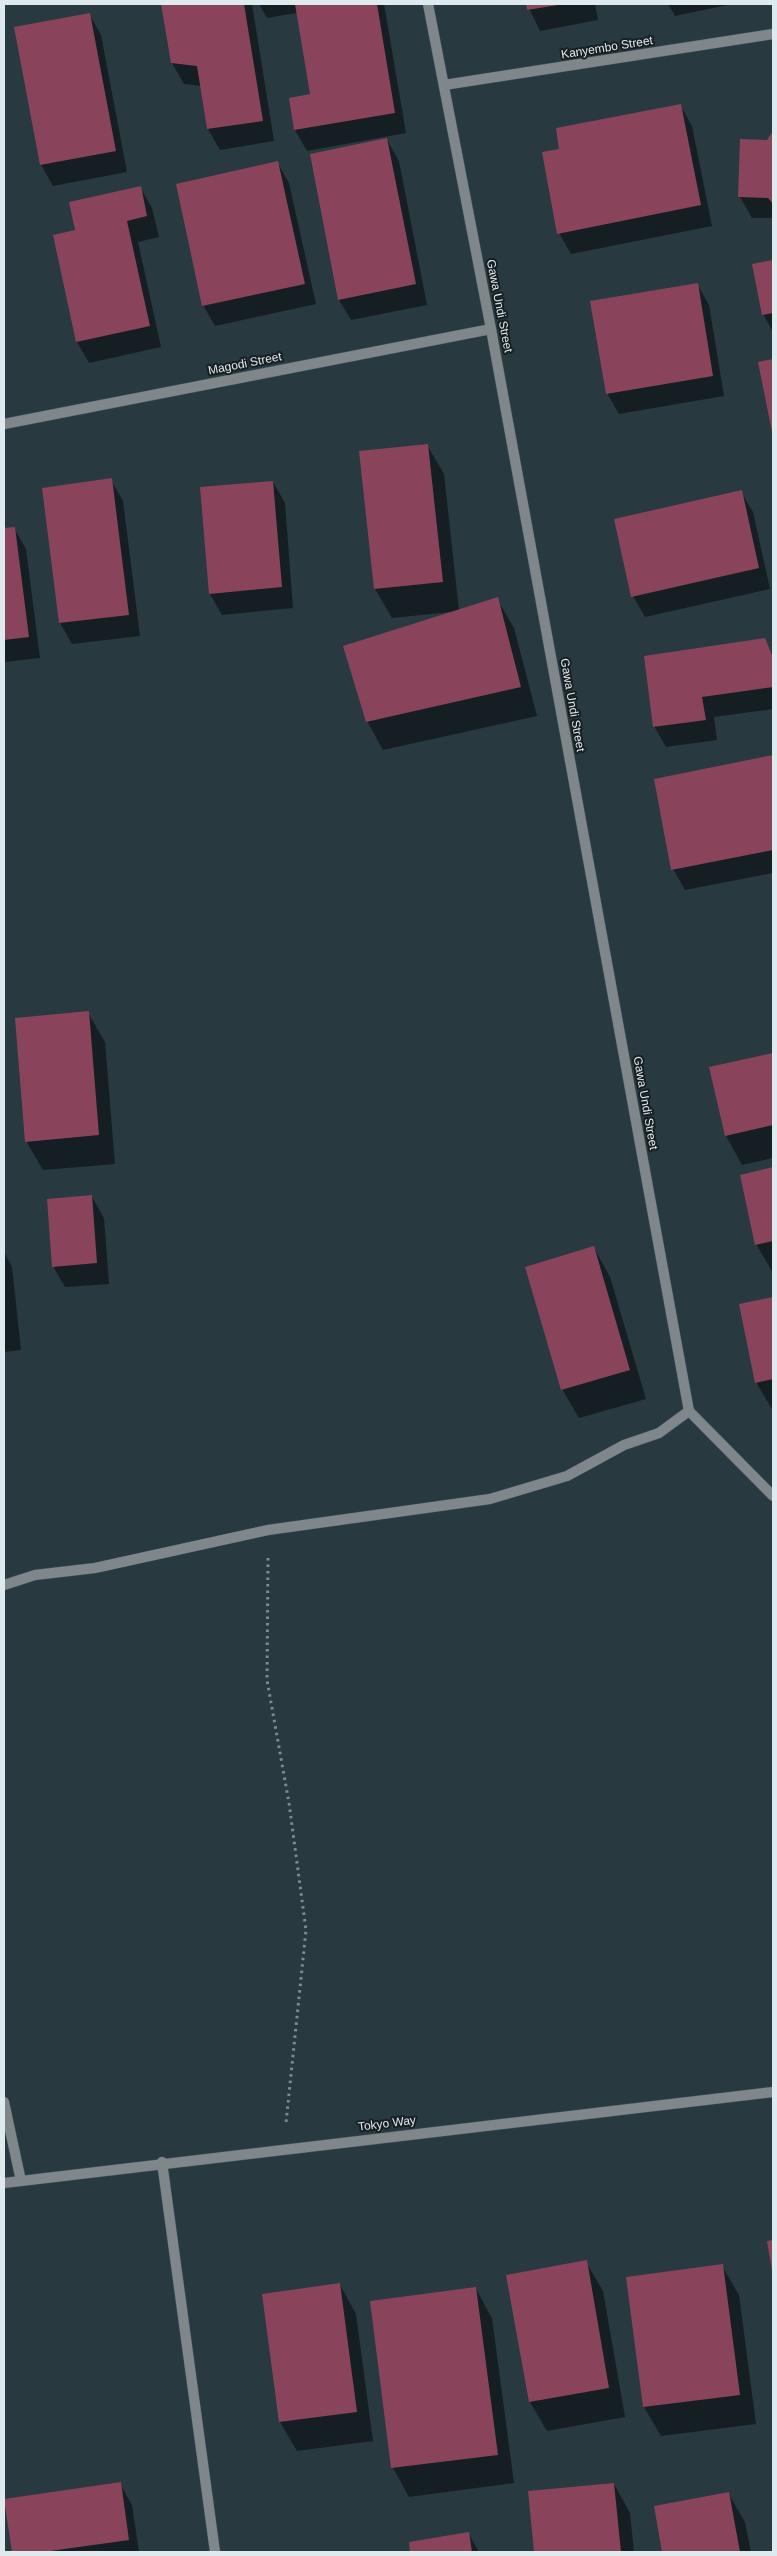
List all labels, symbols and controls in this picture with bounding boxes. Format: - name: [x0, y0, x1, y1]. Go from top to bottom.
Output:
- street label: Kanyembo Street: [560, 34, 654, 62]
- street label: Gawa Undi Street: [483, 258, 515, 354]
- street label: Magodi Street: [207, 350, 283, 378]
- street label: Gawa Undi Street: [557, 657, 587, 753]
- street label: Gawa Undi Street: [630, 1055, 660, 1151]
- street label: Tokyo Way: [357, 2113, 417, 2135]

